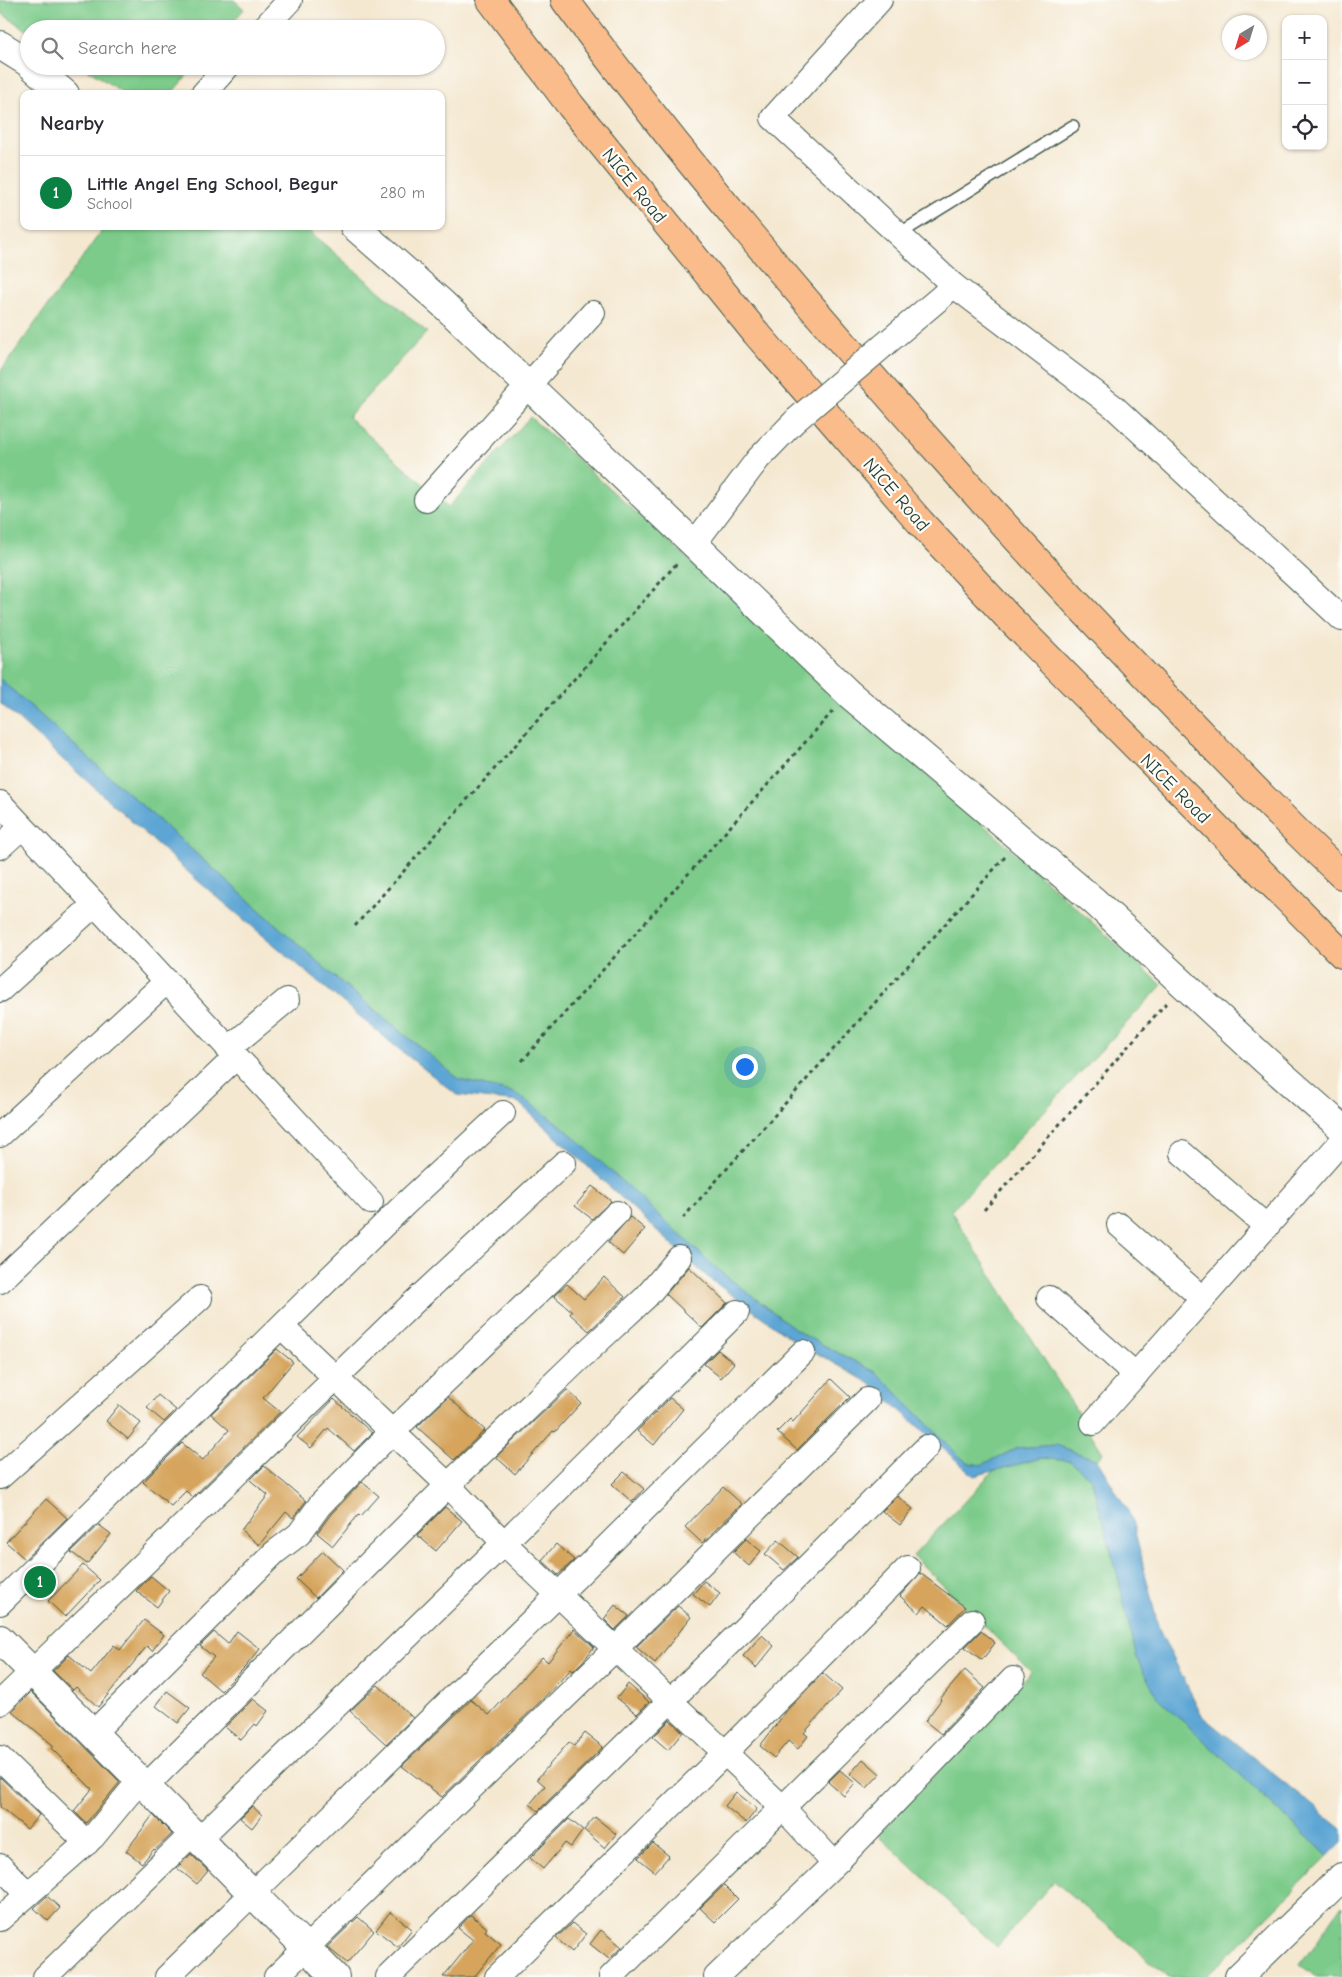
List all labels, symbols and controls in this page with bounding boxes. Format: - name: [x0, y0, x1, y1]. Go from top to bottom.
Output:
- north arrow: [1222, 15, 1267, 60]
- map controls: [1282, 15, 1327, 150]
- button: +: [1282, 15, 1327, 60]
- search box: [20, 20, 445, 75]
- icon: search: [38, 34, 66, 62]
- text: Search here: [78, 37, 177, 59]
- button: −: [1282, 60, 1327, 105]
- button: locate: [1282, 105, 1327, 150]
- text: Nearby: [40, 111, 104, 135]
- street label: NICE Road: [597, 144, 671, 227]
- text: Little Angel Eng School, Begur: [87, 173, 338, 195]
- text: 1: [53, 184, 59, 202]
- text: 280 m: [380, 184, 425, 202]
- text: School: [87, 195, 133, 213]
- street label: NICE Road: [858, 454, 934, 536]
- street label: NICE Road: [1136, 749, 1215, 828]
- your location: [732, 1054, 758, 1080]
- pin: 1: [24, 1563, 56, 1601]

